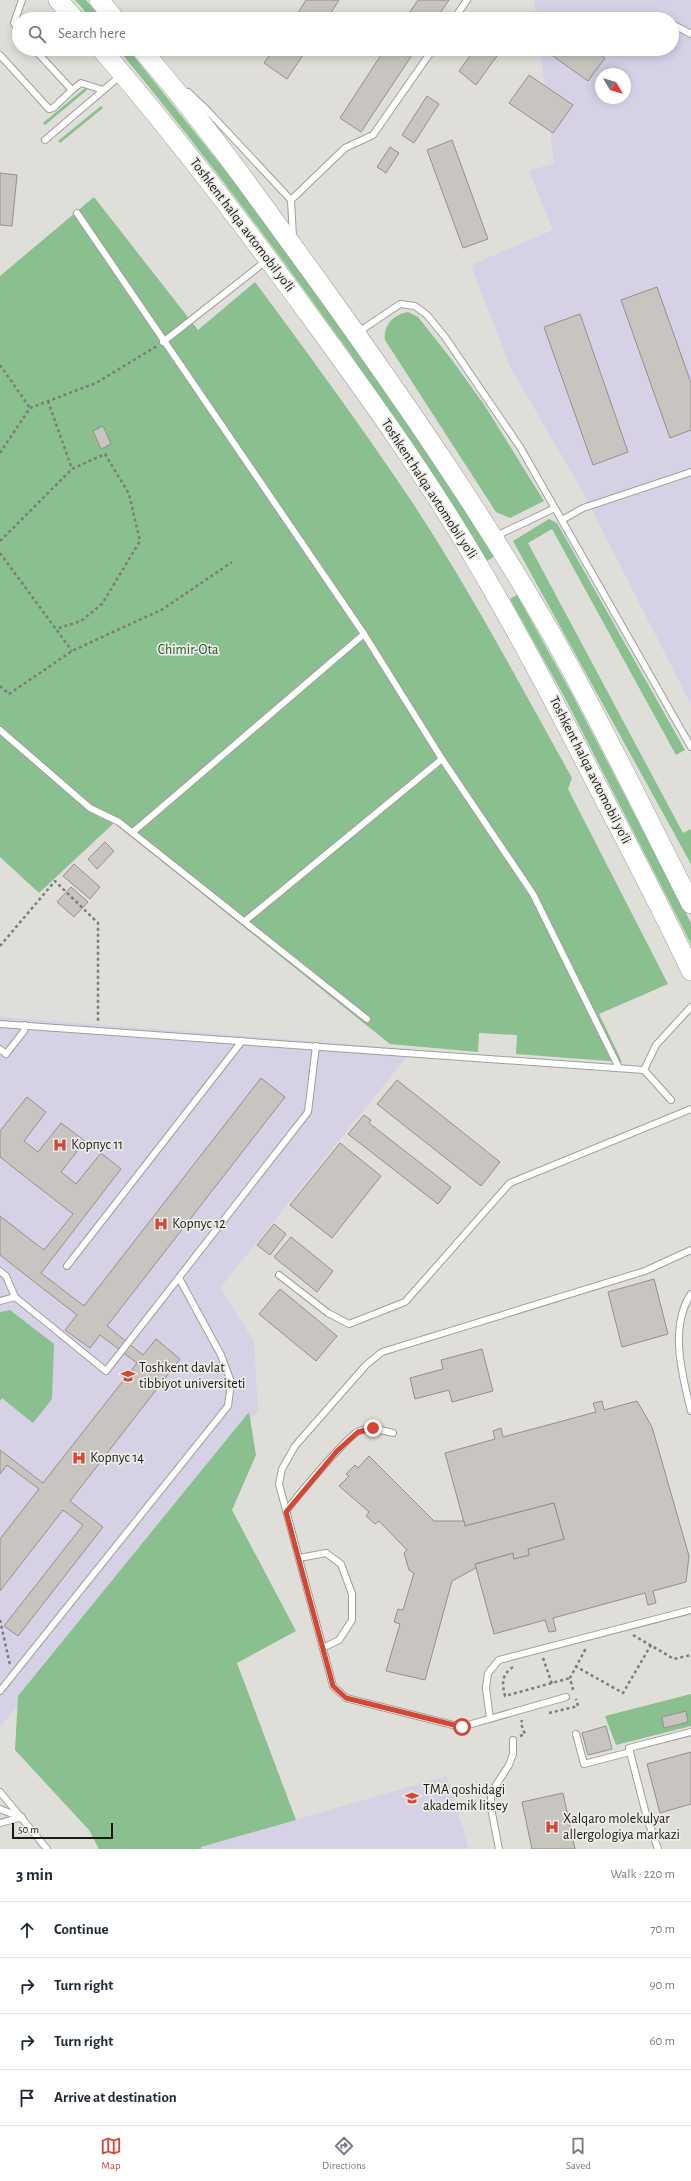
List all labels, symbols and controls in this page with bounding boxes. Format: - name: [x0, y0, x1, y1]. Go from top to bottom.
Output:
- search box: [12, 12, 679, 56]
- icon: search: [26, 23, 48, 45]
- text: Search here: [58, 26, 126, 41]
- north arrow: [595, 68, 631, 104]
- street label: Toshkent halqa avtomobil yo'li: [187, 155, 297, 295]
- street label: Toshkent halqa avtomobil yo'li: [379, 417, 479, 561]
- park label: Chimir-Ota: [158, 643, 219, 657]
- street label: Toshkent halqa avtomobil yo'li: [547, 694, 633, 846]
- hospital icon: Корпус 11: [52, 1137, 68, 1153]
- place label: Корпус 11: [71, 1138, 123, 1152]
- hospital icon: Корпус 12: [153, 1216, 169, 1232]
- place label: Корпус 12: [172, 1217, 226, 1231]
- place label: Toshkent davlat tibbiyot universiteti: [139, 1361, 246, 1391]
- school or university icon: Toshkent davlat tibbiyot universiteti: [120, 1368, 136, 1384]
- route end: [364, 1419, 382, 1437]
- hospital icon: Корпус 14: [71, 1450, 87, 1466]
- place label: Корпус 14: [90, 1451, 144, 1465]
- route start: [453, 1718, 471, 1736]
- place label: TMA qoshidagi akademik litsey: [423, 1783, 508, 1813]
- school or university icon: TMA qoshidagi akademik litsey: [404, 1790, 420, 1806]
- place label: Xalqaro molekulyar allergologiya markazi: [563, 1812, 680, 1842]
- hospital icon: Xalqaro molekulyar allergologiya markazi: [544, 1819, 560, 1835]
- scale bar: [12, 1821, 113, 1840]
- text: 50 m: [18, 1824, 39, 1835]
- text: 3 min: [16, 1866, 53, 1883]
- text: Walk · 220 m: [610, 1868, 675, 1881]
- icon: ahead: [16, 1919, 38, 1941]
- text: Continue: [54, 1922, 109, 1937]
- text: 70 m: [650, 1923, 675, 1936]
- icon: right: [16, 1975, 38, 1997]
- text: Turn right: [54, 1978, 113, 1993]
- text: 90 m: [649, 1979, 675, 1992]
- icon: right: [16, 2031, 38, 2053]
- text: Turn right: [54, 2034, 113, 2049]
- text: 60 m: [649, 2035, 675, 2048]
- icon: arrive: [16, 2087, 38, 2109]
- text: Arrive at destination: [54, 2090, 177, 2105]
- tab: Map: [100, 2135, 122, 2172]
- tab: Directions: [322, 2135, 366, 2172]
- tab: Saved: [566, 2135, 591, 2172]

